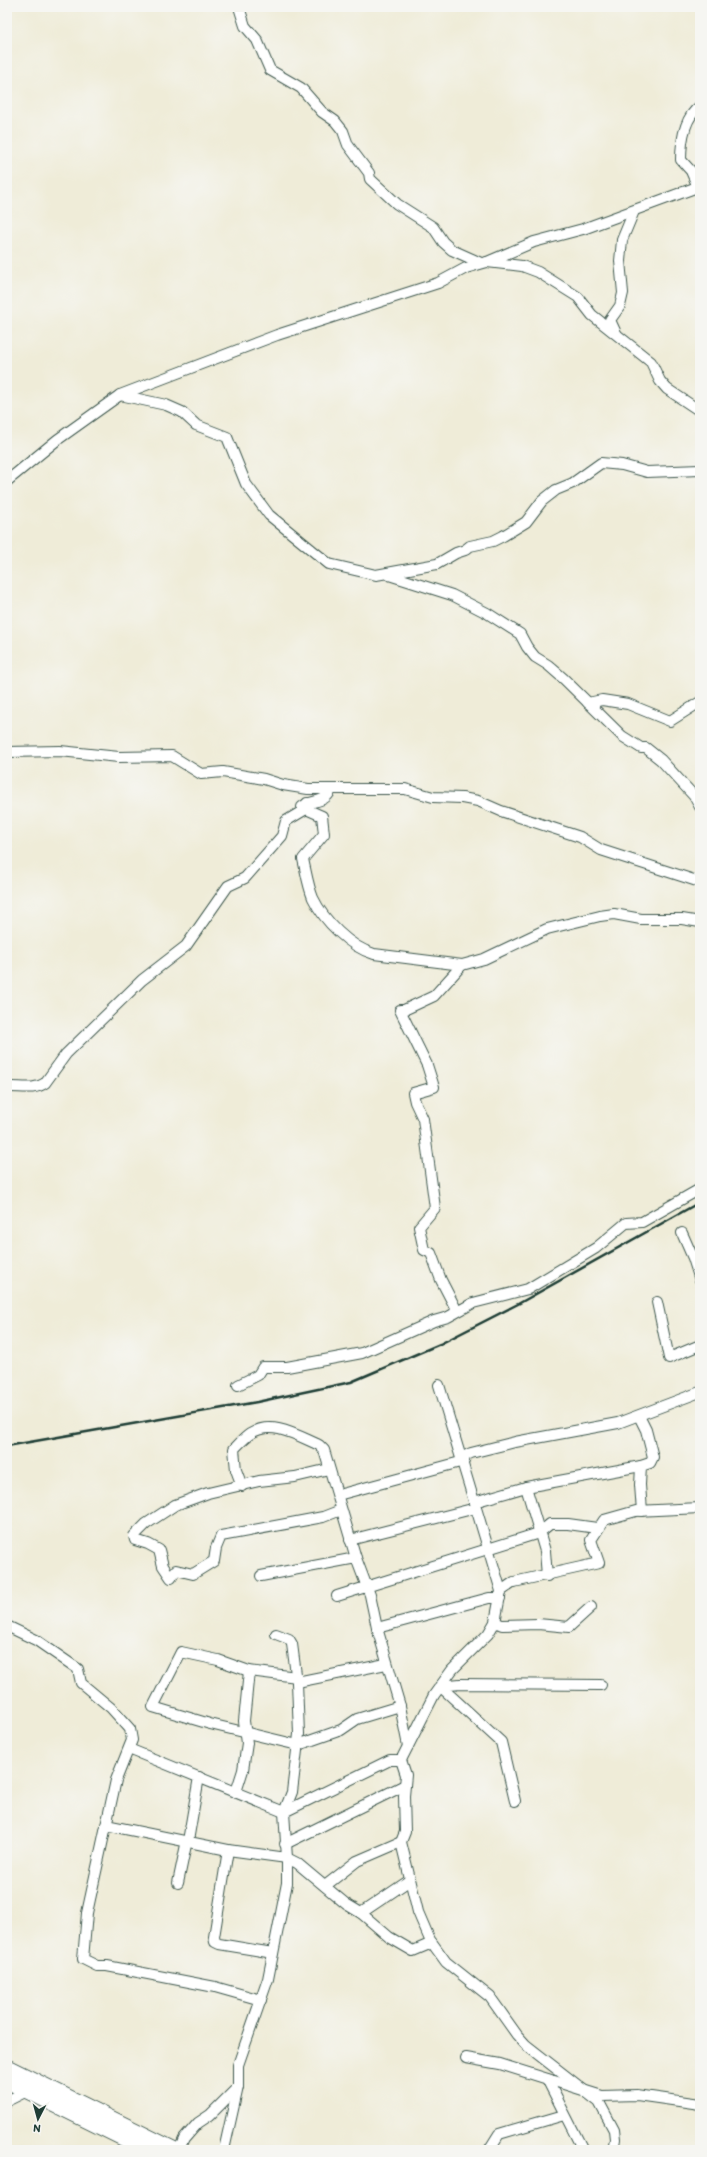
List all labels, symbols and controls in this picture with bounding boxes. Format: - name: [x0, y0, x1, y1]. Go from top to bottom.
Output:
- north arrow: [18, 2099, 58, 2139]
- text: N: [33, 2122, 41, 2135]

